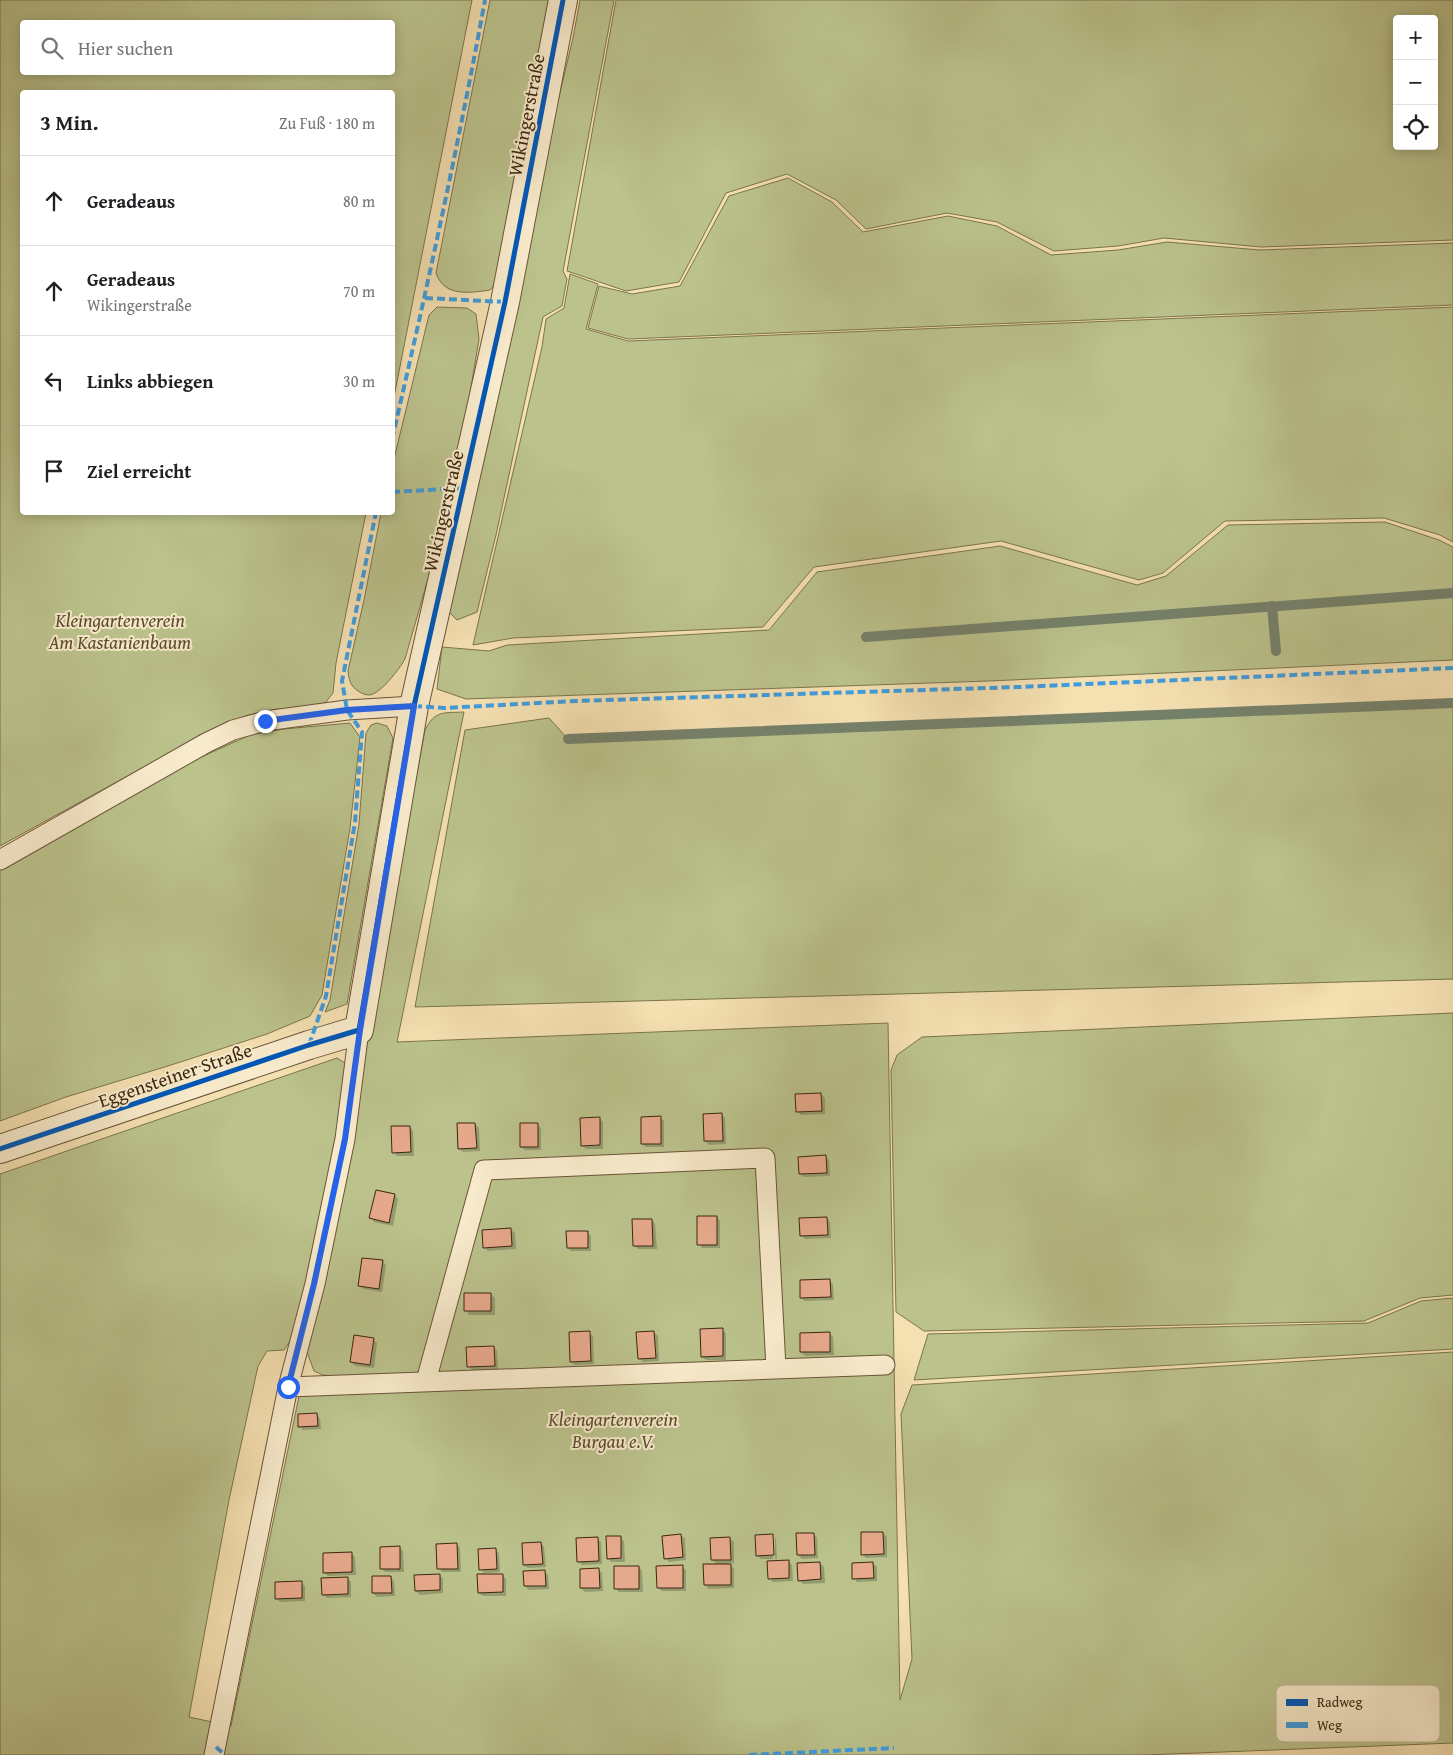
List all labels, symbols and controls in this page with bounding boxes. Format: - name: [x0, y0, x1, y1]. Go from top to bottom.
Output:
- map controls: [1393, 15, 1438, 150]
- button: +: [1393, 15, 1438, 60]
- search box: [20, 20, 395, 75]
- icon: search: [38, 34, 66, 62]
- text: Hier suchen: [78, 34, 173, 62]
- street label: Wikingerstraße: [500, 51, 552, 179]
- button: −: [1393, 60, 1438, 105]
- button: locate: [1393, 105, 1438, 150]
- text: 3 Min.: [40, 107, 98, 138]
- text: Zu Fuß · 180 m: [279, 111, 375, 135]
- icon: ahead: [40, 187, 68, 215]
- text: Geradeaus: [87, 187, 175, 215]
- text: 80 m: [343, 189, 375, 213]
- text: Geradeaus: [87, 265, 175, 293]
- icon: ahead: [40, 277, 68, 305]
- text: 70 m: [343, 279, 375, 303]
- text: Wikingerstraße: [87, 293, 192, 317]
- icon: left: [40, 367, 68, 395]
- text: Links abbiegen: [87, 367, 213, 395]
- text: 30 m: [343, 369, 375, 393]
- street label: Wikingerstraße: [415, 447, 471, 575]
- icon: arrive: [40, 457, 68, 485]
- text: Ziel erreicht: [87, 457, 191, 485]
- park label: Kleingartenverein Am Kastanienbaum: [48, 606, 191, 656]
- route end: [254, 710, 277, 733]
- street label: Eggensteiner Straße: [94, 1036, 256, 1114]
- route start: [277, 1376, 300, 1399]
- park label: Kleingartenverein Burgau e.V.: [547, 1405, 678, 1455]
- legend: [1276, 1685, 1440, 1742]
- text: Radweg: [1317, 1692, 1362, 1712]
- text: Weg: [1317, 1715, 1342, 1735]

